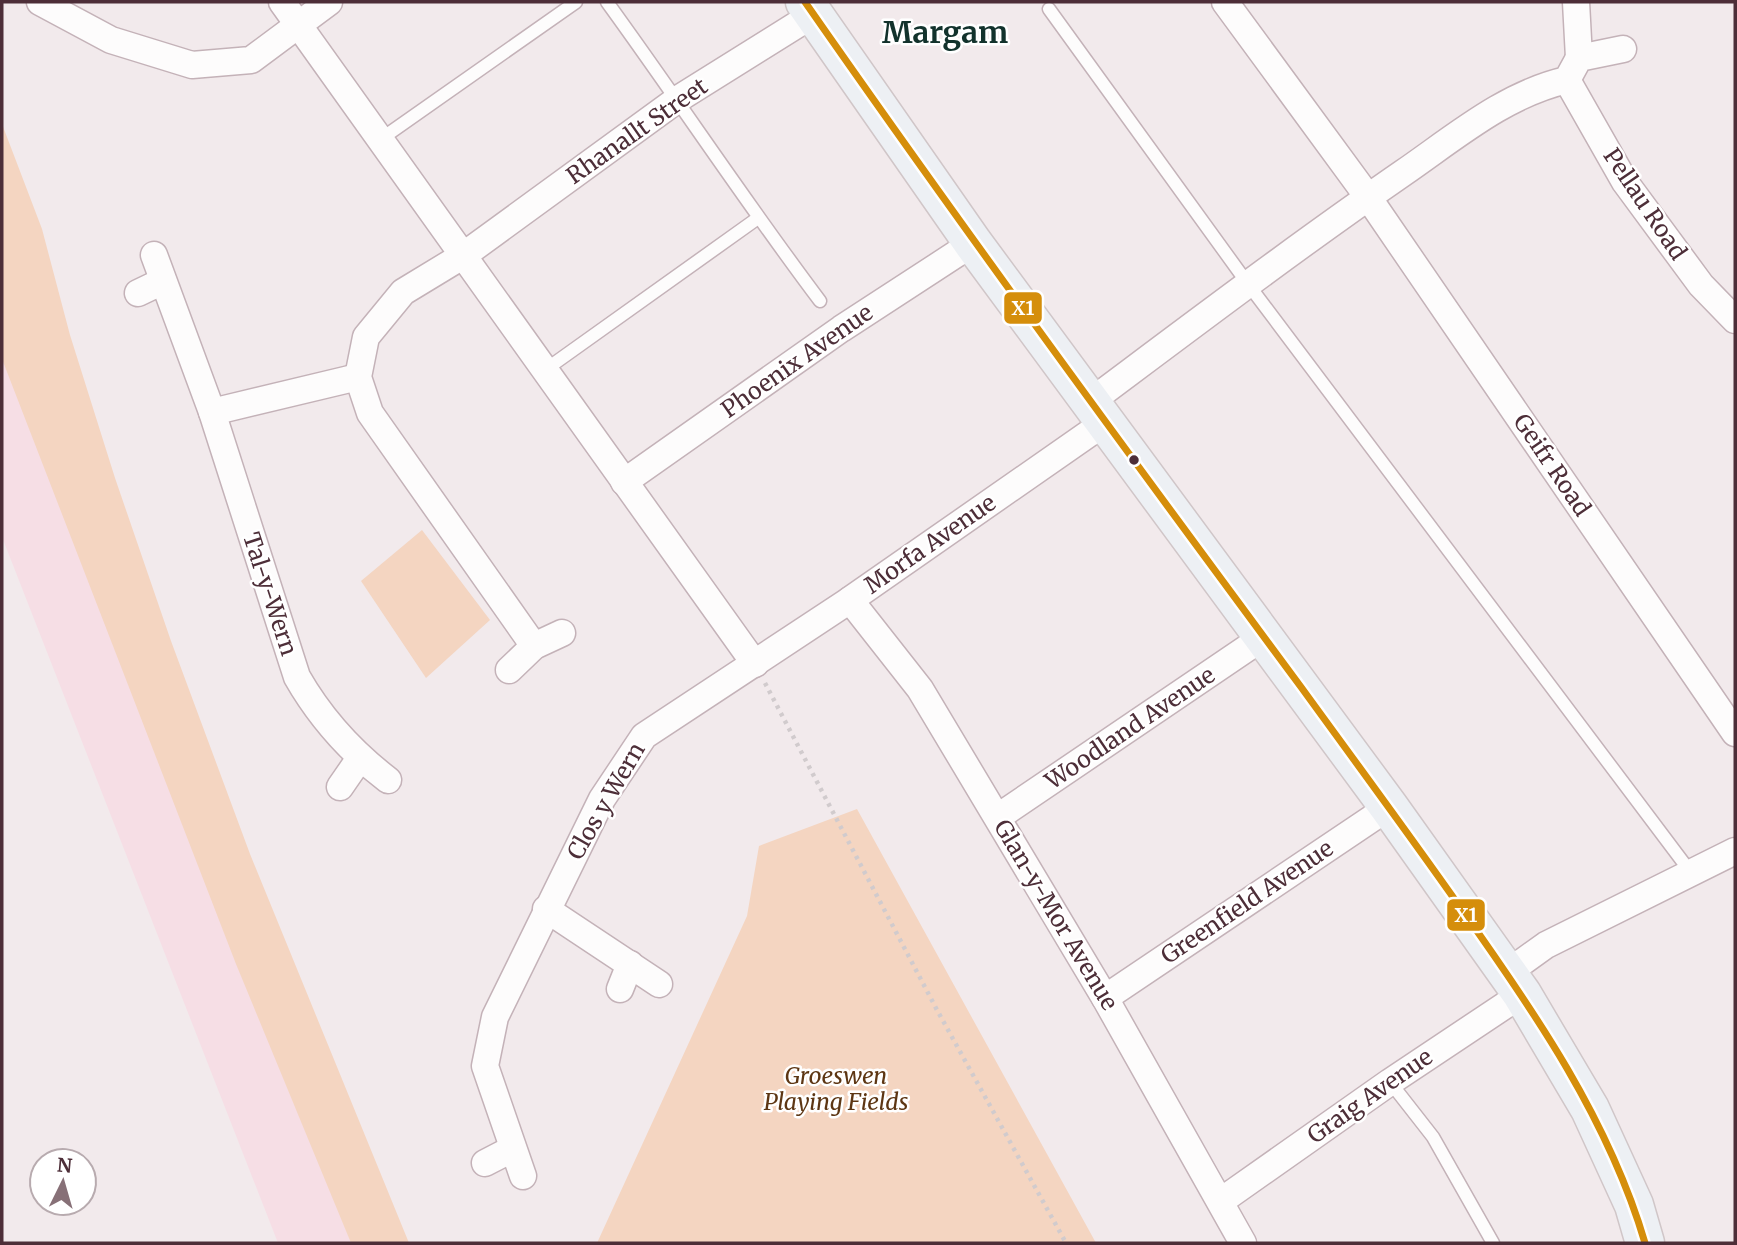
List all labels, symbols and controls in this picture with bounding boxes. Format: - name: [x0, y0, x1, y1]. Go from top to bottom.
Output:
- district label: Margam: [882, 13, 1008, 51]
- street label: Rhanallt Street: [561, 71, 713, 190]
- street label: Pellau Road: [1597, 142, 1693, 265]
- line badge: X1: [1003, 291, 1043, 325]
- text: X1: [1012, 296, 1035, 320]
- street label: Phoenix Avenue: [715, 298, 878, 424]
- street label: Geifr Road: [1508, 408, 1597, 522]
- unlabelled marker: [1127, 453, 1141, 467]
- street label: Morfa Avenue: [859, 488, 1001, 600]
- street label: Tal-y-Wern: [237, 529, 304, 659]
- street label: Woodland Avenue: [1038, 660, 1220, 796]
- street label: Clos y Wern: [560, 737, 651, 865]
- street label: Glan-y-Mor Avenue: [988, 814, 1125, 1015]
- street label: Greenfield Avenue: [1155, 833, 1338, 970]
- line badge: X1: [1446, 898, 1486, 932]
- text: X1: [1455, 903, 1478, 927]
- street label: Graig Avenue: [1302, 1042, 1438, 1149]
- park label: Groeswen Playing Fields: [764, 1061, 908, 1116]
- north arrow: [28, 1147, 98, 1217]
- text: N: [56, 1152, 73, 1178]

